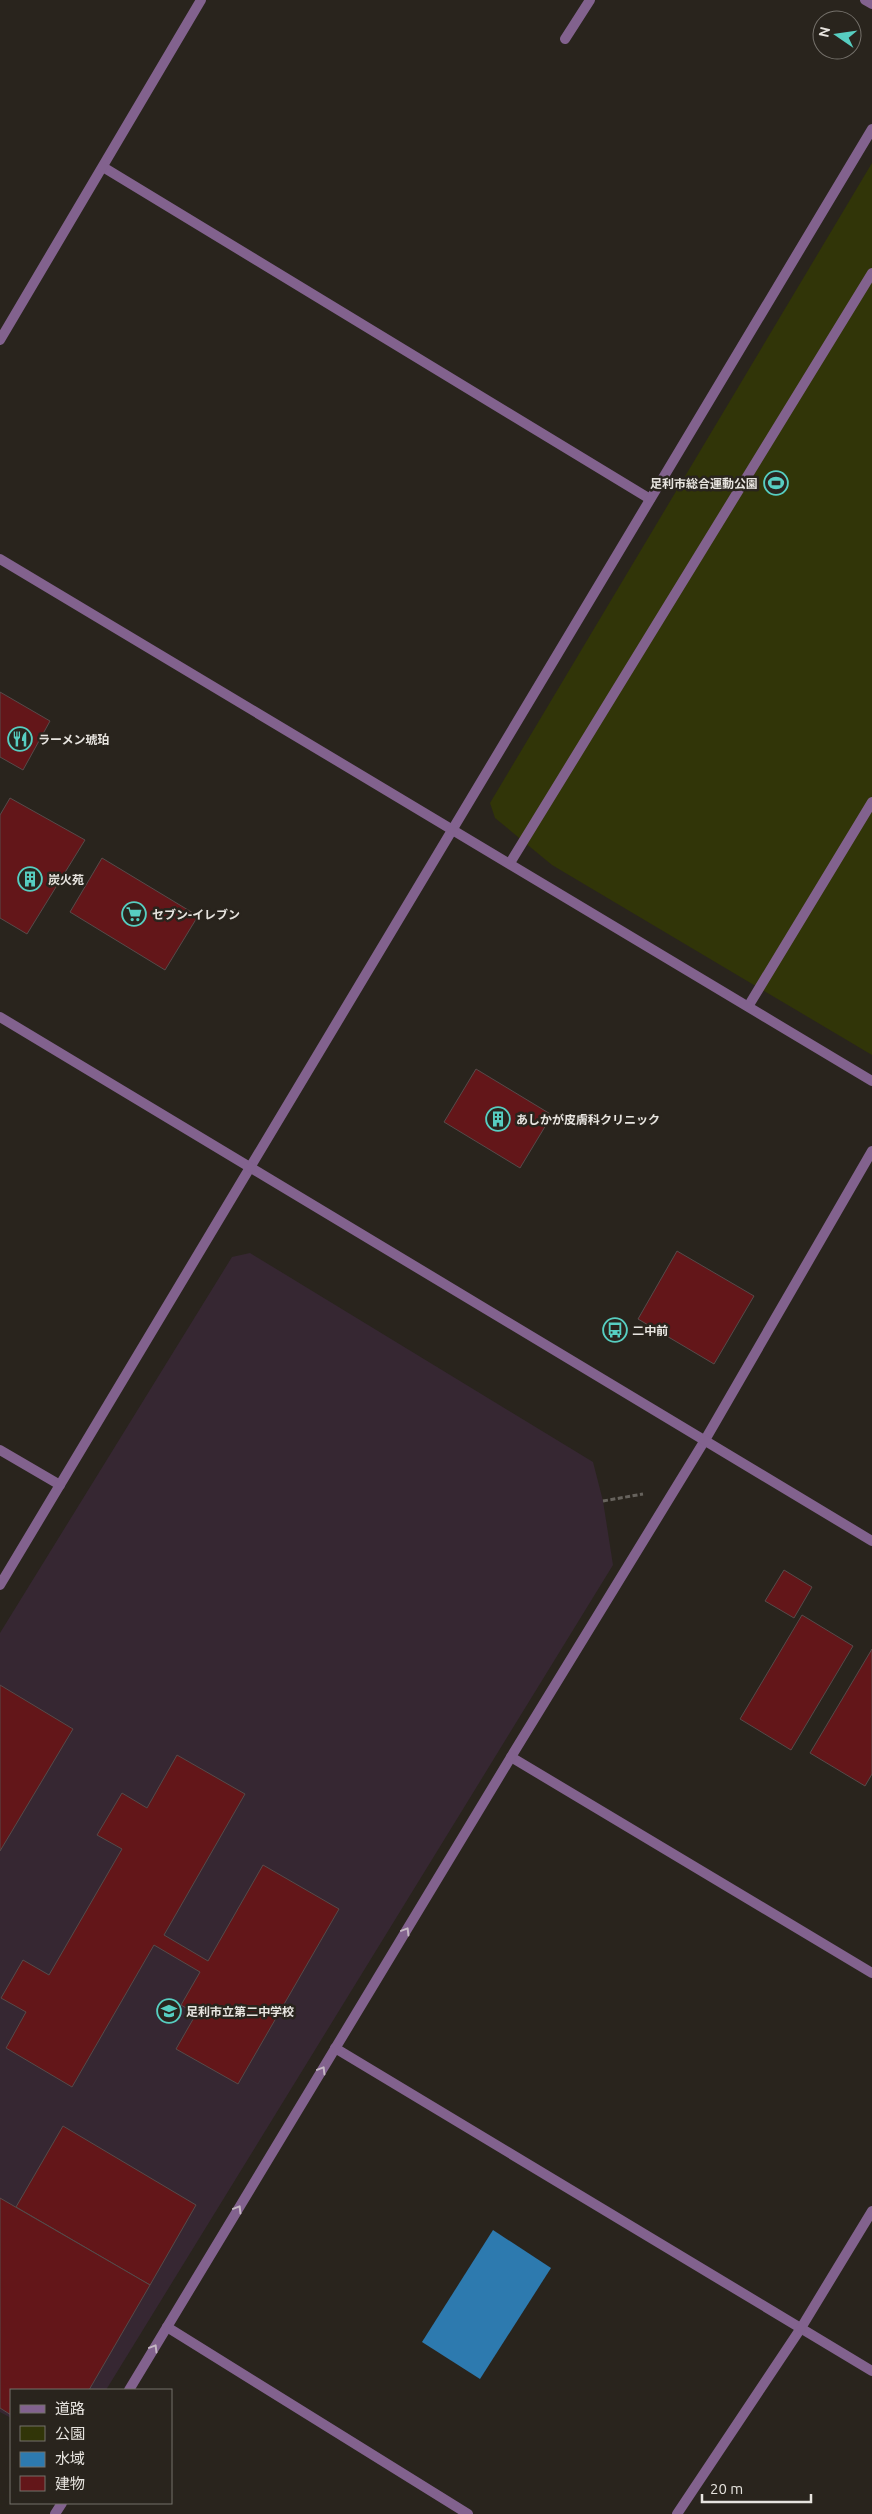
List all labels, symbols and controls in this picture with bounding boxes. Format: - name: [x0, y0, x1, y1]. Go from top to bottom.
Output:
- north arrow: [812, 10, 862, 60]
- text: N: [815, 25, 833, 39]
- sports icon: 足利市総合運動公園: [763, 470, 789, 496]
- place label: 足利市総合運動公園: [650, 477, 758, 490]
- restaurant icon: ラーメン琥珀: [7, 726, 33, 752]
- place label: ラーメン琥珀: [38, 733, 110, 746]
- building icon: 炭火苑: [17, 866, 43, 892]
- place label: 炭火苑: [48, 873, 84, 886]
- supermarket icon: セブン-イレブン: [121, 901, 147, 927]
- place label: セブン-イレブン: [152, 908, 240, 921]
- building icon: あしかが皮膚科クリニック: [485, 1106, 511, 1132]
- place label: あしかが皮膚科クリニック: [516, 1113, 660, 1126]
- bus stop icon: 二中前: [602, 1317, 628, 1343]
- place label: 二中前: [632, 1324, 668, 1337]
- one-way arrow: [400, 1928, 410, 1937]
- school or university icon: 足利市立第二中学校: [156, 1998, 182, 2024]
- place label: 足利市立第二中学校: [186, 2005, 294, 2018]
- one-way arrow: [316, 2067, 326, 2076]
- one-way arrow: [231, 2206, 241, 2215]
- one-way arrow: [147, 2345, 157, 2354]
- legend: [10, 2389, 172, 2504]
- text: 道路: [55, 2400, 85, 2417]
- text: 公園: [55, 2425, 85, 2442]
- text: 水域: [55, 2450, 85, 2467]
- scale bar: [702, 2472, 811, 2504]
- text: 建物: [55, 2475, 85, 2492]
- text: 20 m: [710, 2480, 743, 2497]

